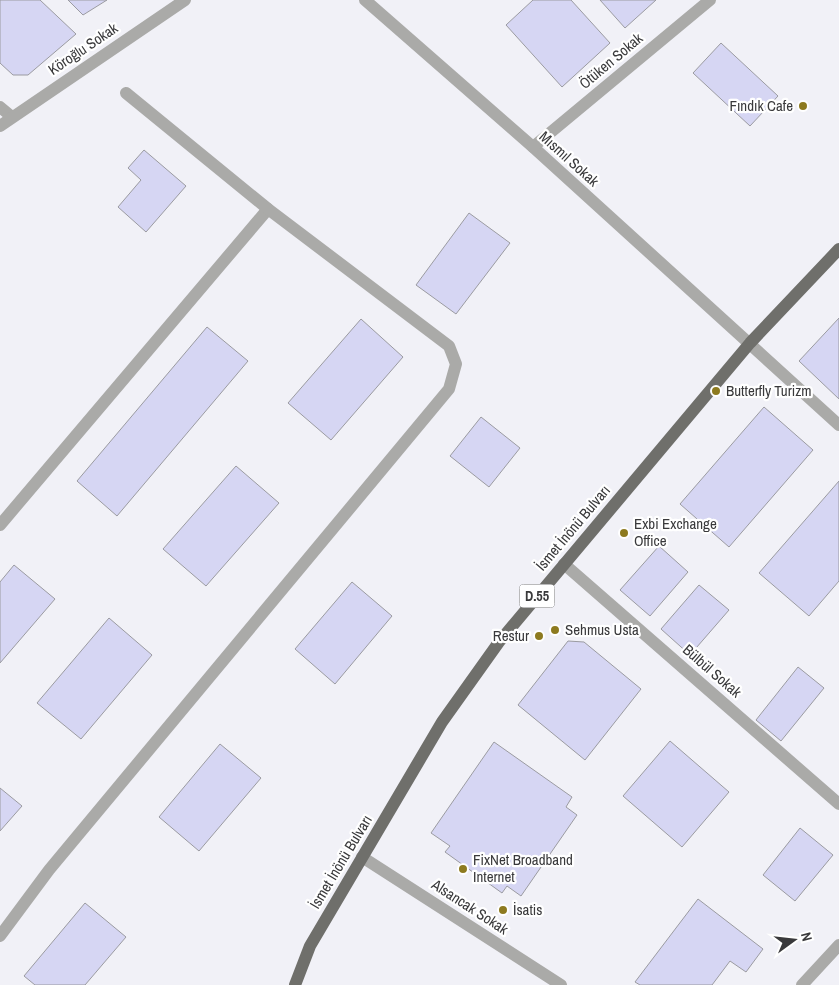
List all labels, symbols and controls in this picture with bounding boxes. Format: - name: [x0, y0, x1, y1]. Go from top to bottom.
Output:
- street label: Köroğlu Sokak: [44, 17, 122, 80]
- street label: Ötüken Sokak: [574, 27, 648, 93]
- place label: Fındık Cafe: [729, 95, 793, 116]
- marker: Fındık Cafe: [797, 100, 809, 112]
- street label: Mısmıl Sokak: [535, 126, 604, 192]
- place label: Butterfly Turizm: [726, 380, 812, 401]
- marker: Butterfly Turizm: [710, 385, 722, 397]
- street label: İsmet İnönü Bulvarı: [531, 480, 615, 575]
- place label: Exbi Exchange Office: [634, 513, 717, 551]
- marker: Exbi Exchange Office: [618, 527, 630, 539]
- road number: D.55: [520, 584, 554, 608]
- place label: Sehmus Usta: [565, 619, 639, 640]
- marker: Sehmus Usta: [549, 624, 561, 636]
- place label: Restur: [493, 625, 529, 646]
- marker: Restur: [533, 630, 545, 642]
- street label: Bülbül Sokak: [678, 639, 747, 703]
- street label: İsmet İnönü Bulvarı: [304, 811, 377, 913]
- place label: FixNet Broadband Internet: [473, 849, 573, 887]
- marker: FixNet Broadband Internet: [457, 863, 469, 875]
- street label: Alsancak Sokak: [427, 873, 513, 940]
- place label: İsatis: [513, 899, 542, 920]
- marker: İsatis: [497, 904, 509, 916]
- north arrow: [769, 915, 819, 965]
- text: N: [797, 930, 816, 943]

